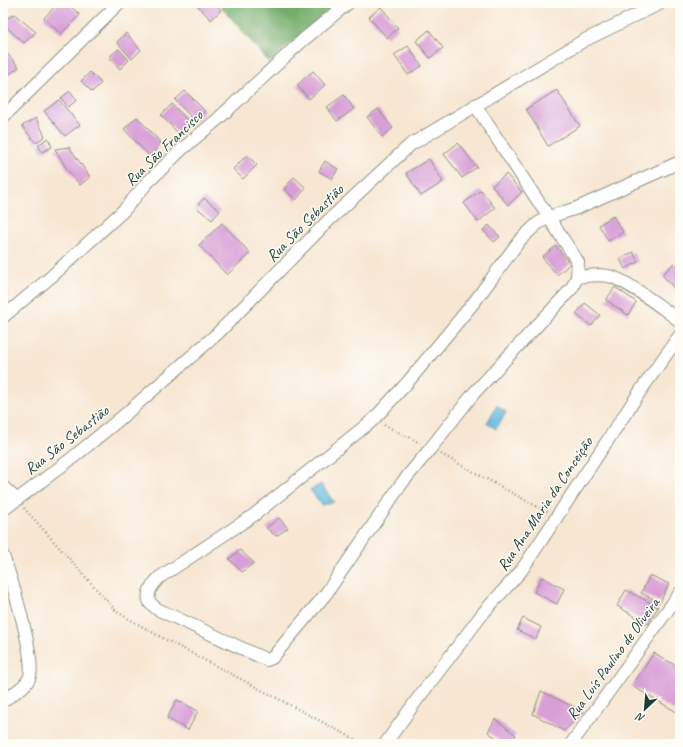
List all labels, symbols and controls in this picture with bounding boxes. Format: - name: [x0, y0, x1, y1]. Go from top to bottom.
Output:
- street label: Rua São Francisco: [121, 105, 208, 190]
- street label: Rua São Sebastião: [262, 179, 349, 266]
- street label: Rua São Sebastião: [21, 400, 114, 479]
- street label: Rua Ana Maria da Conceição: [493, 432, 598, 575]
- street label: Rua Luís Paulino de Oliveira: [562, 593, 665, 724]
- north arrow: [625, 689, 665, 729]
- text: N: [633, 709, 647, 726]

